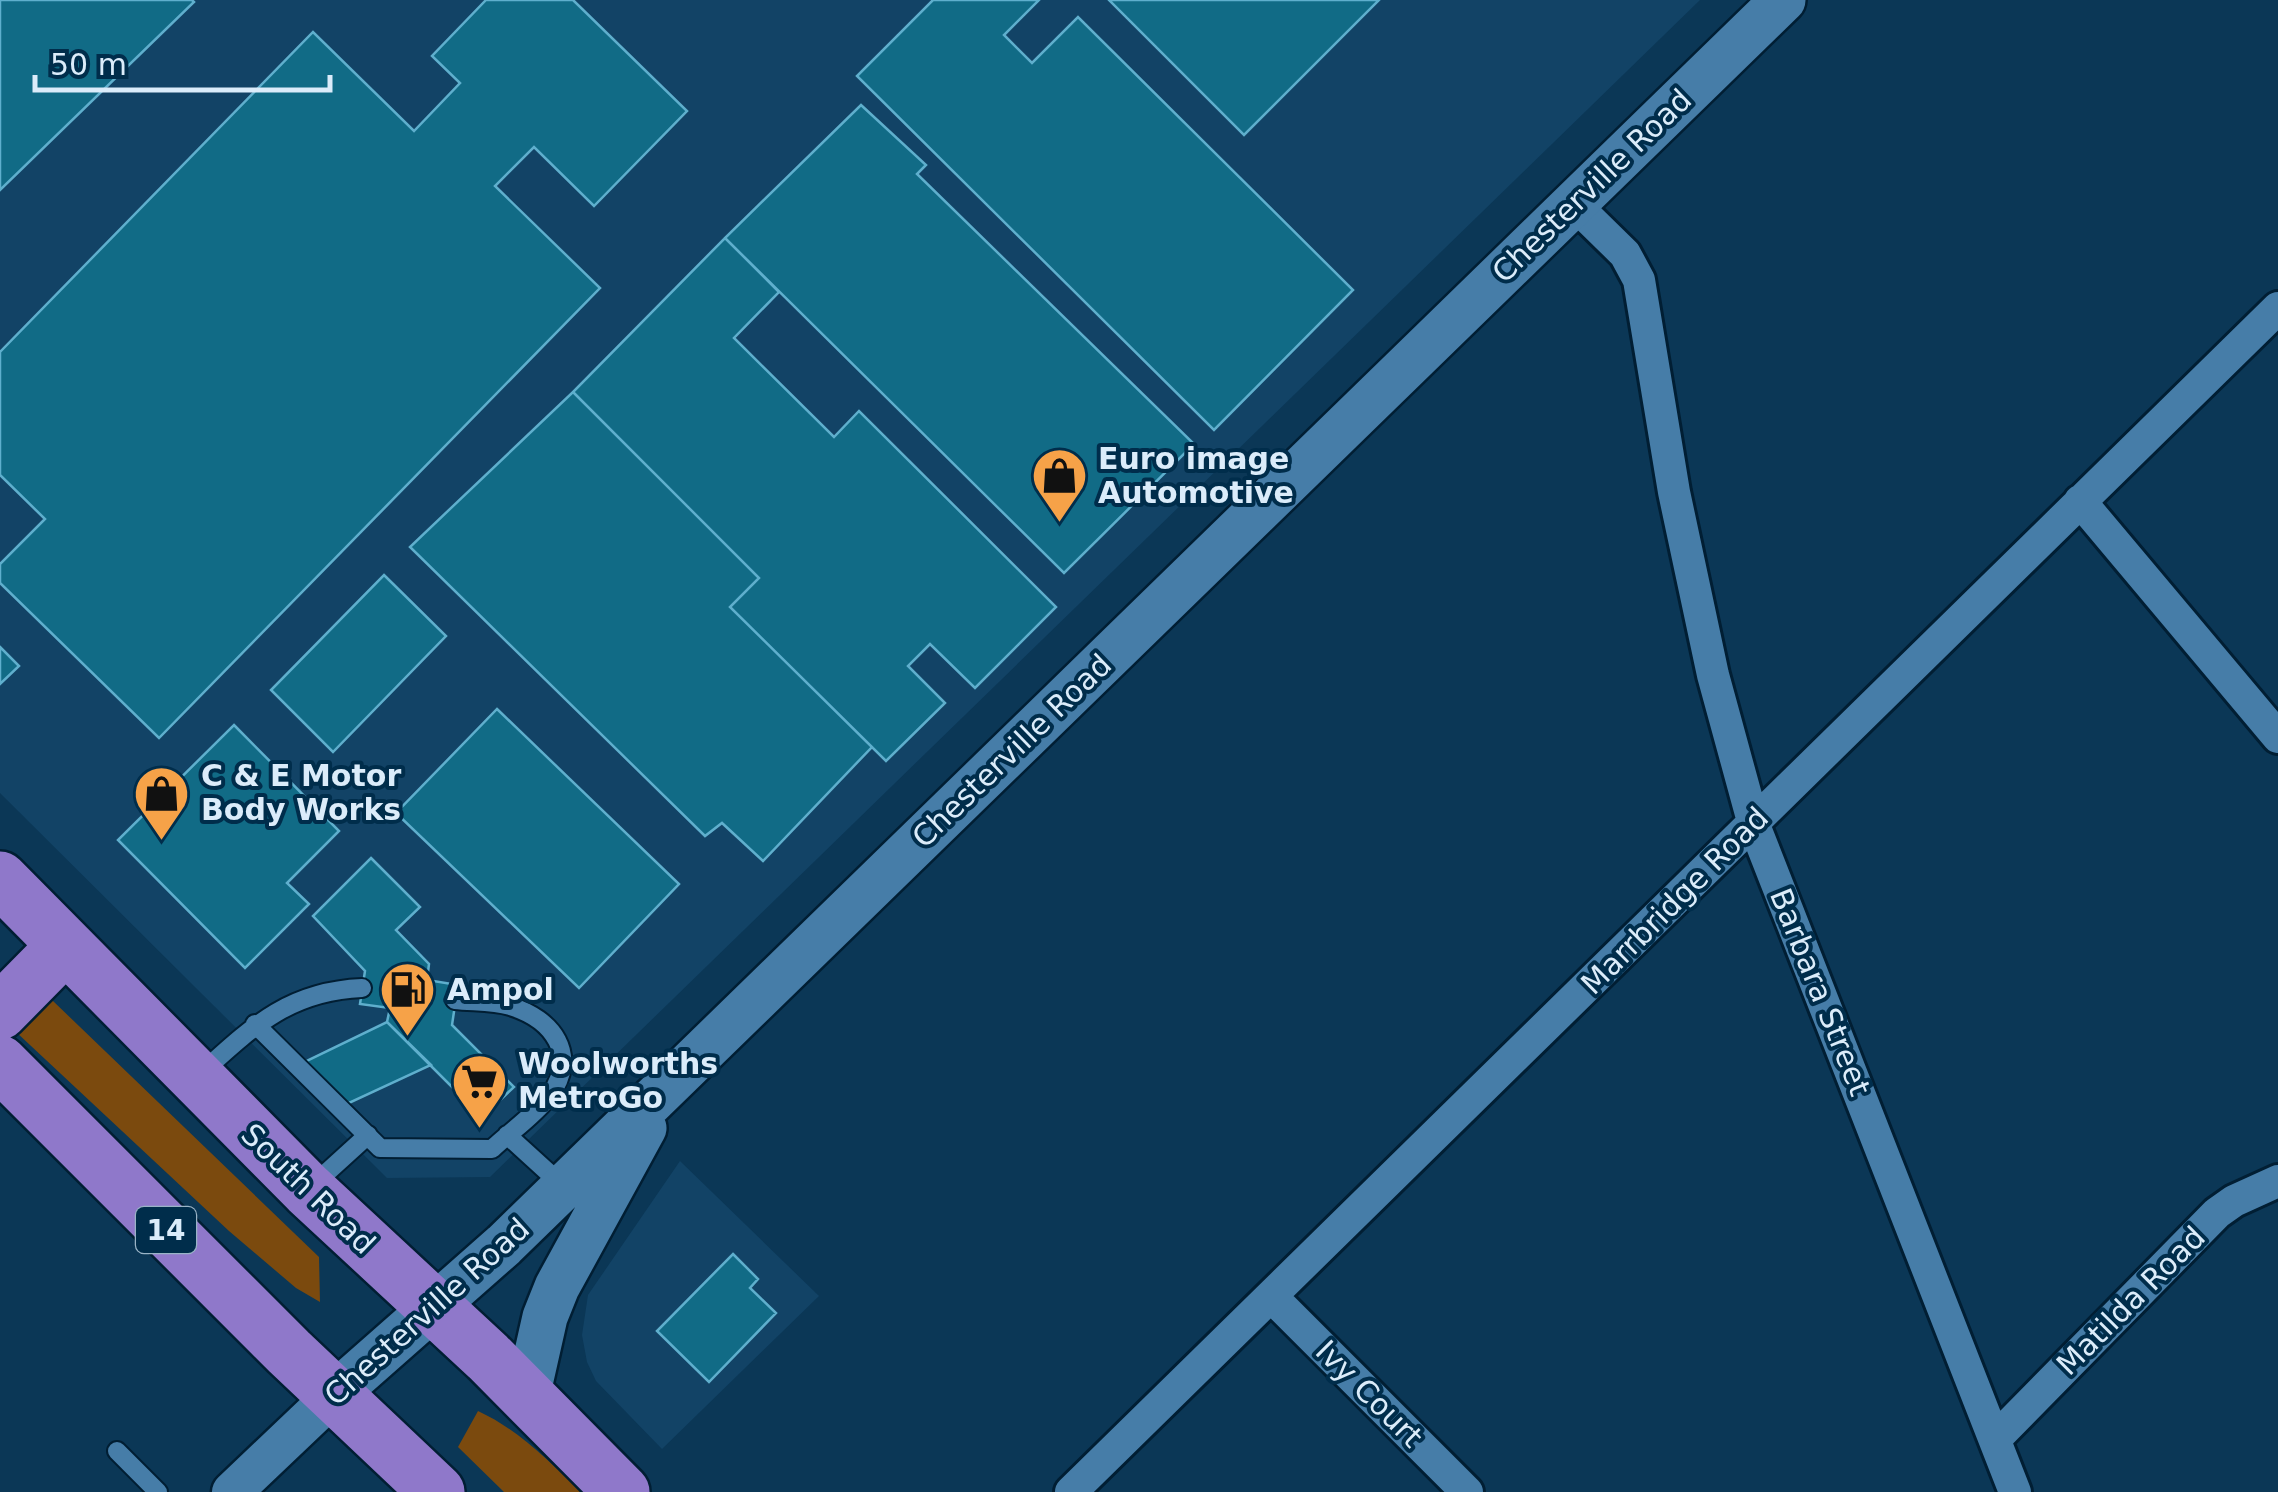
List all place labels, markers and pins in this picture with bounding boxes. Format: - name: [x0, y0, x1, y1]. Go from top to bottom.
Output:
- place label: Euro image Automotive: [1098, 441, 1294, 510]
- shop icon: Euro image Automotive: [1029, 446, 1089, 525]
- place label: C & E Motor Body Works: [201, 758, 401, 827]
- shop icon: C & E Motor Body Works: [132, 763, 192, 842]
- fuel station icon: Ampol: [378, 960, 438, 1039]
- place label: Ampol: [447, 972, 554, 1007]
- place label: Woolworths MetroGo: [518, 1046, 718, 1115]
- supermarket icon: Woolworths MetroGo: [449, 1051, 509, 1130]

